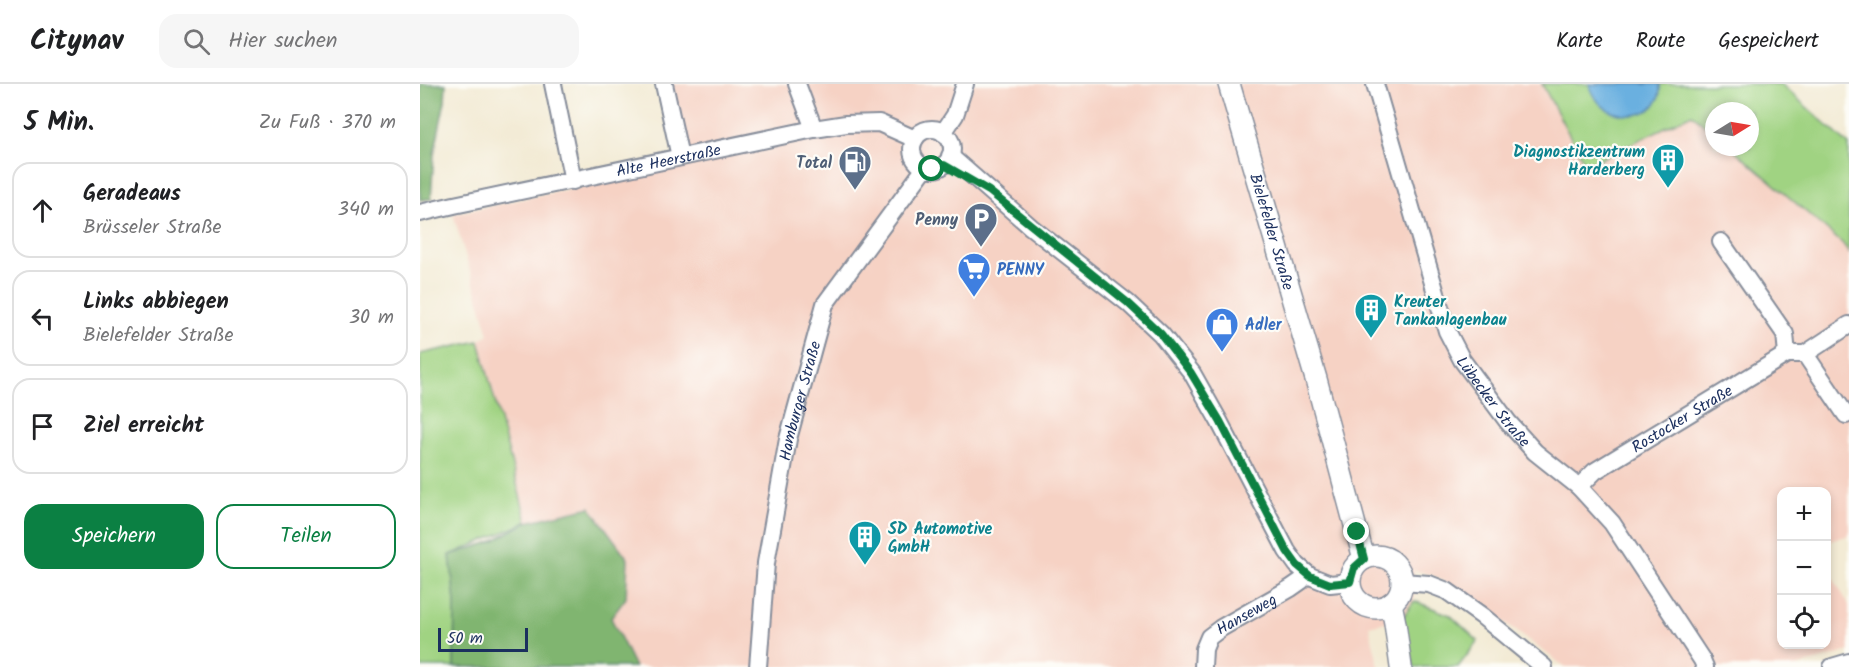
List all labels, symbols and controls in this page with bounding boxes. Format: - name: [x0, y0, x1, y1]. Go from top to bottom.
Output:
- search box: [159, 14, 579, 68]
- text: Citynav: [30, 19, 123, 64]
- text: Hier suchen: [228, 24, 338, 59]
- icon: search: [180, 25, 213, 58]
- text: Karte: [1556, 25, 1603, 58]
- text: Route: [1636, 25, 1685, 58]
- text: Gespeichert: [1718, 25, 1819, 58]
- text: 5 Min.: [24, 102, 94, 144]
- north arrow: [1705, 102, 1759, 156]
- text: Zu Fuß · 370 m: [259, 107, 396, 139]
- street label: Alte Heerstraße: [614, 138, 723, 184]
- place label: Diagnostikzentrum Harderberg: [1513, 140, 1645, 183]
- building icon: Diagnostikzentrum Harderberg: [1650, 142, 1686, 189]
- fuel station icon: Total: [837, 144, 873, 191]
- place label: Total: [796, 151, 833, 176]
- route start: [918, 155, 944, 181]
- street label: Bielefelder Straße: [1242, 171, 1300, 293]
- text: Geradeaus: [83, 177, 181, 212]
- icon: ahead: [26, 194, 59, 227]
- text: 340 m: [338, 194, 394, 226]
- parking icon: Penny: [963, 201, 999, 248]
- place label: Penny: [915, 208, 959, 233]
- text: Brüsseler Straße: [83, 212, 222, 244]
- supermarket icon: PENNY: [956, 251, 992, 298]
- place label: PENNY: [997, 258, 1045, 283]
- text: Links abbiegen: [83, 285, 229, 320]
- place label: Kreuter Tankanlagenbau: [1394, 290, 1507, 333]
- building icon: Kreuter Tankanlagenbau: [1353, 292, 1389, 339]
- icon: left: [26, 302, 59, 335]
- text: 30 m: [349, 302, 394, 334]
- shop icon: Adler: [1204, 306, 1240, 353]
- place label: Adler: [1245, 313, 1283, 338]
- text: Bielefelder Straße: [83, 320, 234, 352]
- street label: Hamburger Straße: [773, 338, 828, 463]
- street label: Lübecker Straße: [1449, 351, 1536, 453]
- street label: Rostocker Straße: [1627, 379, 1738, 460]
- text: Ziel erreicht: [83, 409, 204, 444]
- icon: arrive: [26, 410, 59, 443]
- map controls: [1777, 487, 1831, 649]
- button: +: [1777, 487, 1831, 541]
- button: Speichern: [24, 504, 204, 569]
- button: Teilen: [216, 504, 396, 569]
- place label: SD Automotive GmbH: [888, 517, 993, 560]
- route end: [1343, 518, 1369, 544]
- building icon: SD Automotive GmbH: [847, 519, 883, 566]
- button: −: [1777, 541, 1831, 595]
- street label: Hanseweg: [1212, 588, 1282, 642]
- button: locate: [1777, 595, 1831, 649]
- scale bar: [438, 625, 528, 652]
- text: 50 m: [447, 626, 483, 651]

